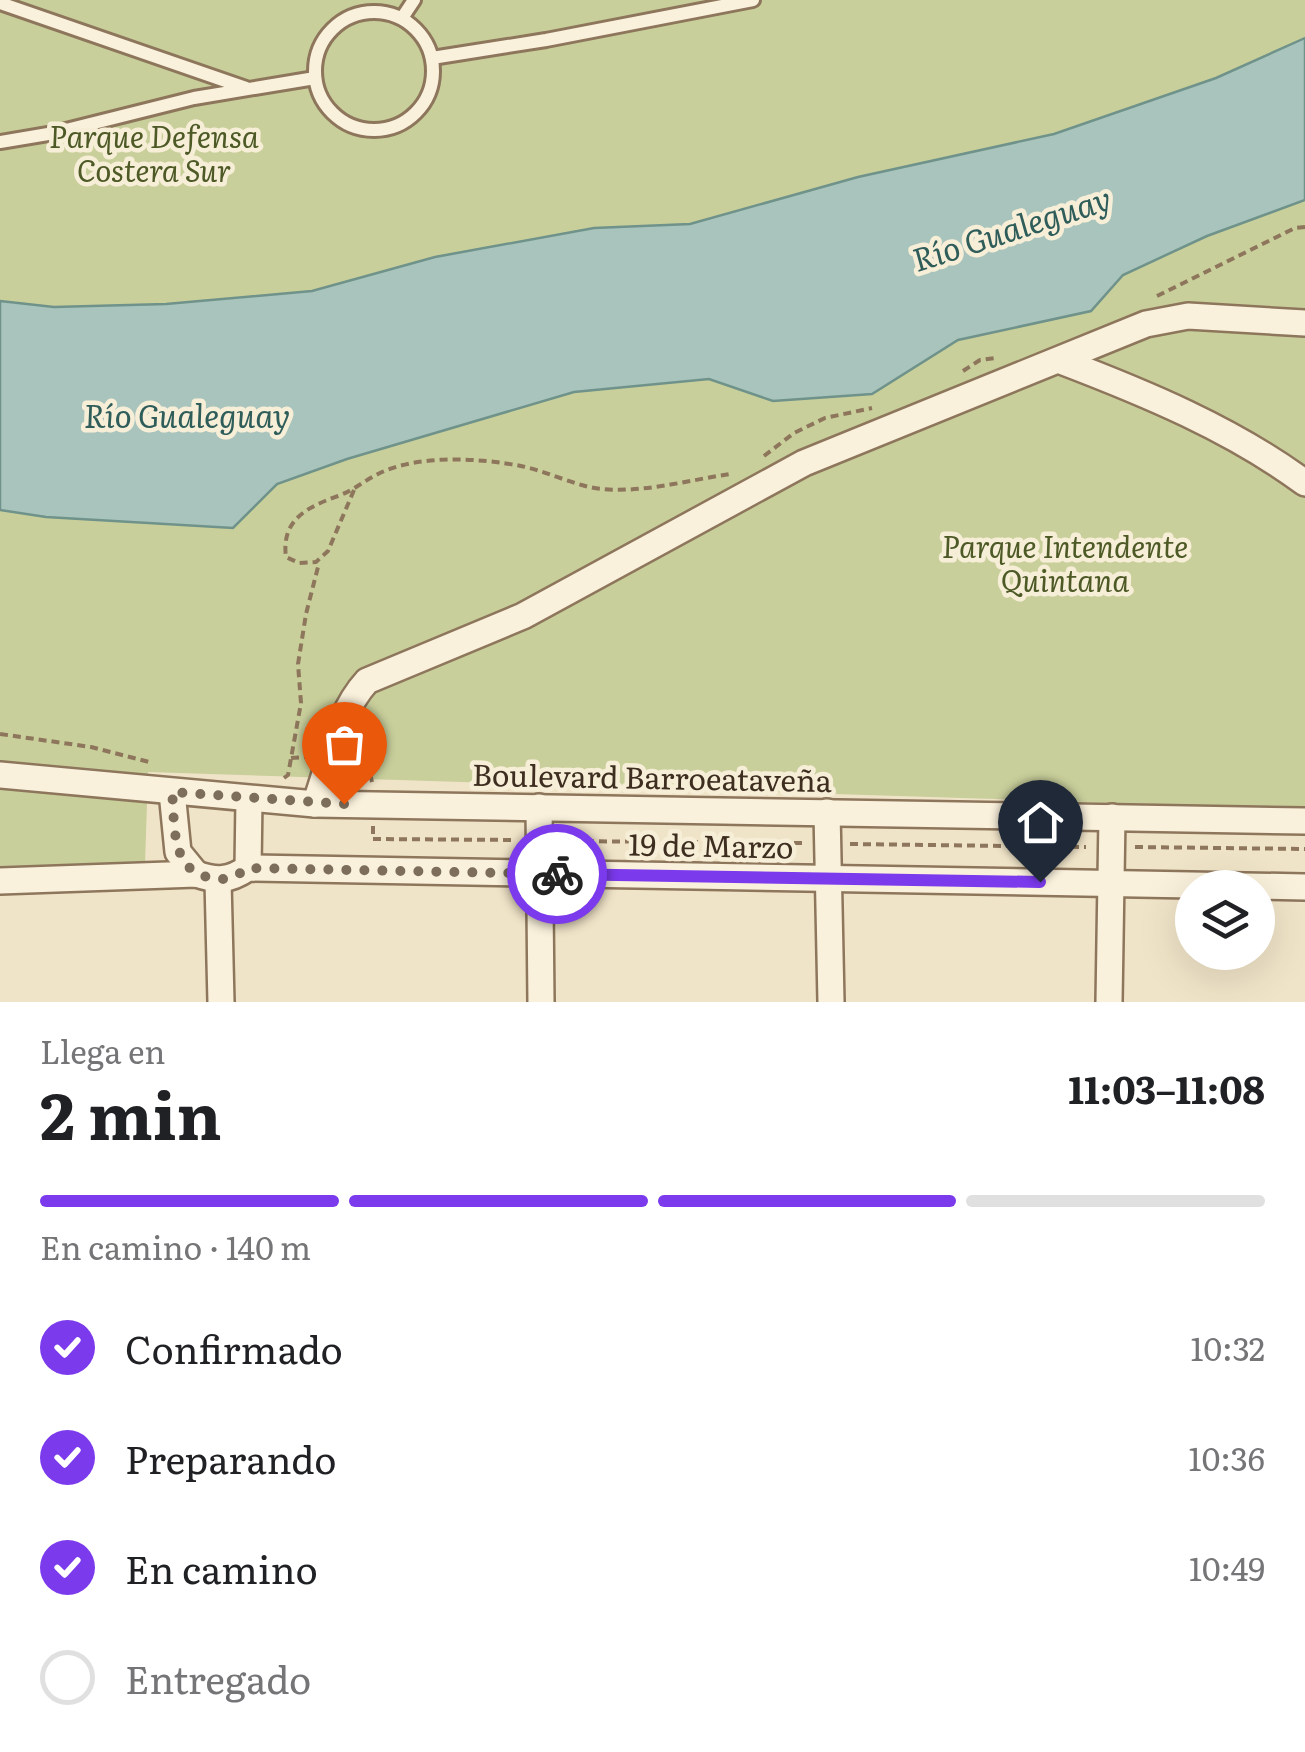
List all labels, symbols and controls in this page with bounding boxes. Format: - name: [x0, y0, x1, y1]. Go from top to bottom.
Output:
- park label: Parque Defensa Costera Sur: [49, 113, 259, 191]
- water label: Río Gualeguay: [905, 172, 1117, 282]
- water label: Río Gualeguay: [84, 390, 290, 438]
- park label: Parque Intendente Quintana: [942, 523, 1188, 601]
- pin: [302, 702, 387, 805]
- icon: bag: [317, 717, 372, 772]
- street label: Boulevard Barroeataveña: [472, 751, 833, 801]
- pin: [998, 780, 1083, 883]
- icon: home: [1013, 795, 1068, 850]
- street label: 19 de Marzo: [628, 821, 794, 867]
- courier: [507, 824, 607, 924]
- icon: bike: [530, 847, 585, 902]
- map controls: [1175, 870, 1275, 970]
- button: layers: [1175, 870, 1275, 970]
- text: Llega en: [40, 1026, 165, 1074]
- text: 11:03–11:08: [1068, 1059, 1265, 1116]
- text: 2 min: [40, 1063, 222, 1160]
- text: En camino · 140 m: [40, 1222, 311, 1270]
- text: Confirmado: [125, 1319, 343, 1376]
- icon: check: [40, 1320, 95, 1375]
- text: 10:32: [1191, 1323, 1265, 1371]
- text: Preparando: [125, 1429, 337, 1486]
- icon: check: [40, 1430, 95, 1485]
- text: 10:36: [1189, 1433, 1265, 1481]
- text: En camino: [125, 1539, 318, 1596]
- icon: check: [40, 1540, 95, 1595]
- text: 10:49: [1189, 1543, 1265, 1591]
- text: Entregado: [125, 1649, 311, 1706]

